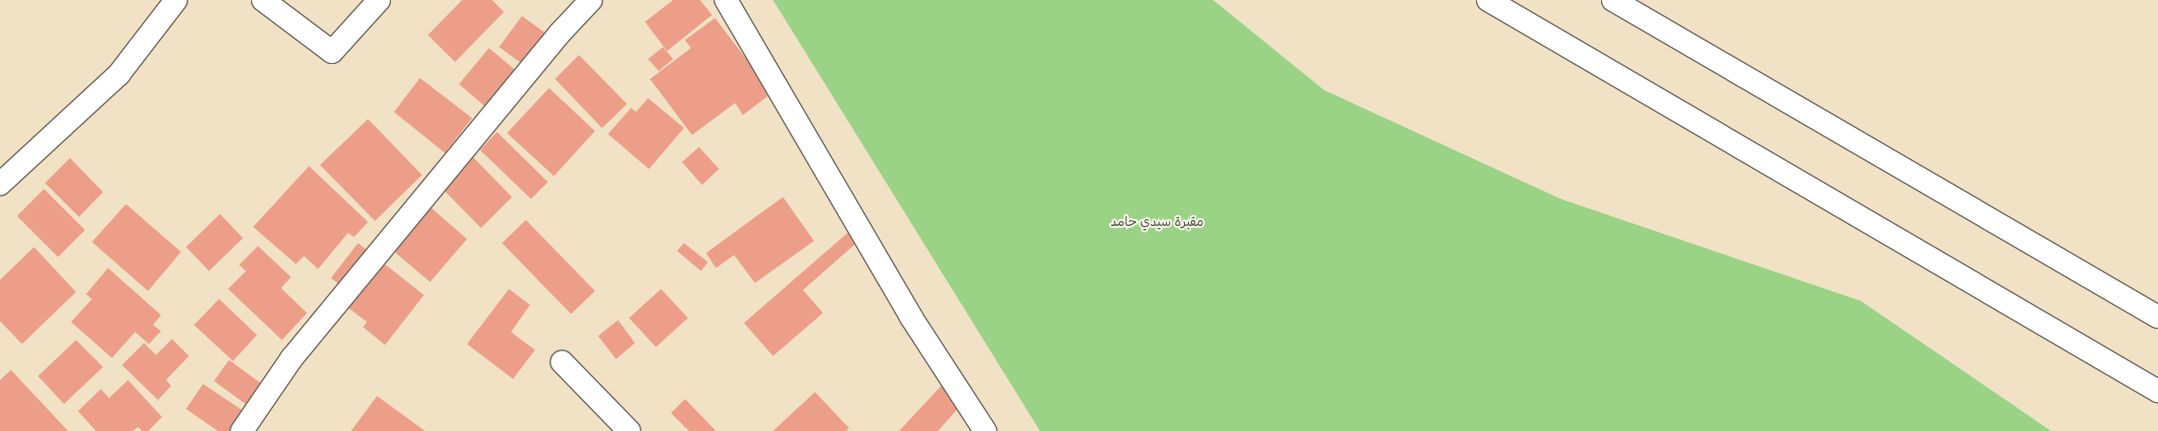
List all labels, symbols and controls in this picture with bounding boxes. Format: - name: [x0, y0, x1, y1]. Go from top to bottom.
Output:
- park label: مقبرة سيدي حامد: [1110, 214, 1204, 230]

